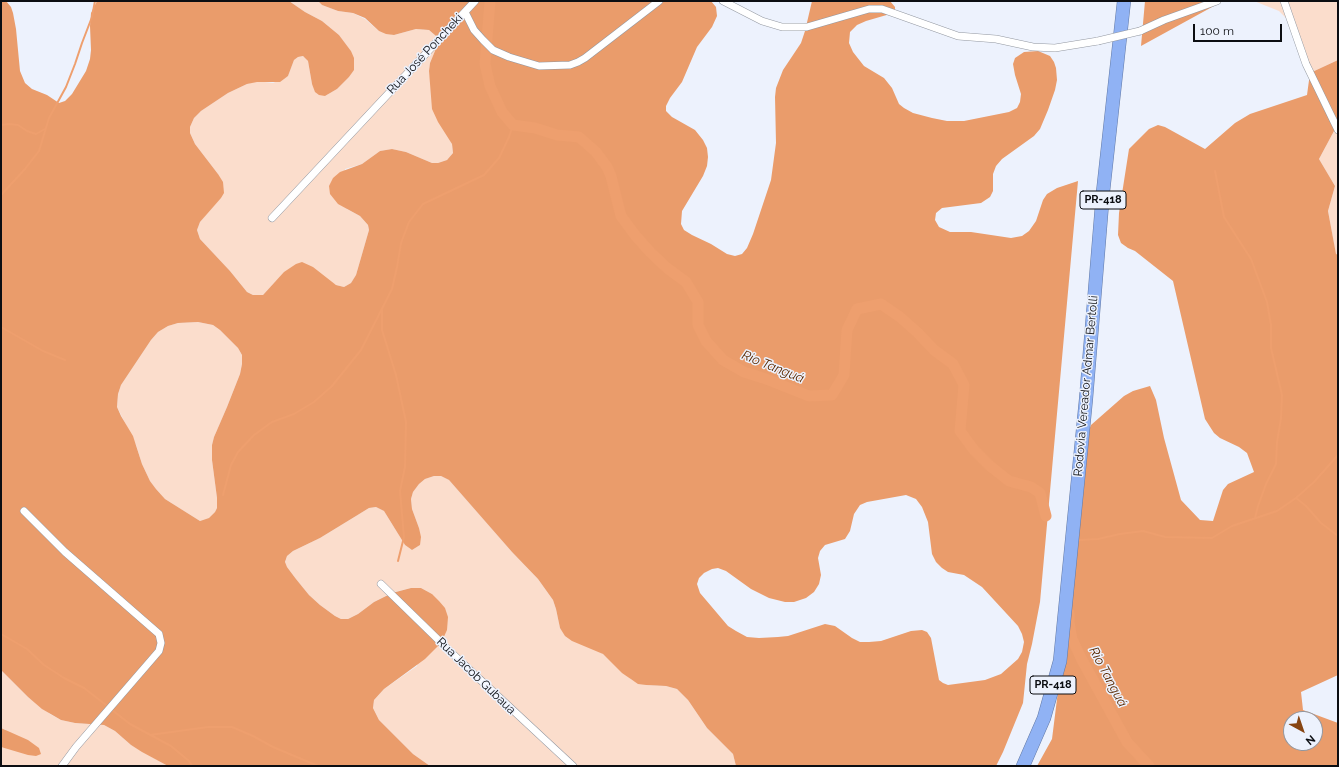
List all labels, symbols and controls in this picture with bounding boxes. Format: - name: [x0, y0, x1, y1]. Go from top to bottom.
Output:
- street label: Rua José Poncheki: [384, 11, 466, 97]
- scale bar: [1195, 16, 1284, 42]
- text: 100 m: [1200, 24, 1234, 38]
- road number: PR-418: [1080, 191, 1126, 209]
- street label: Rodovia Vereador Admar Bertolli: [1071, 295, 1101, 477]
- water label: Rio Tanguá: [740, 347, 806, 387]
- street label: Rua Jacob Gubaua: [434, 635, 518, 717]
- water label: Rio Tanguá: [1086, 644, 1130, 710]
- road number: PR-418: [1030, 676, 1076, 694]
- north arrow: [1283, 711, 1323, 751]
- text: N: [1303, 732, 1318, 747]

